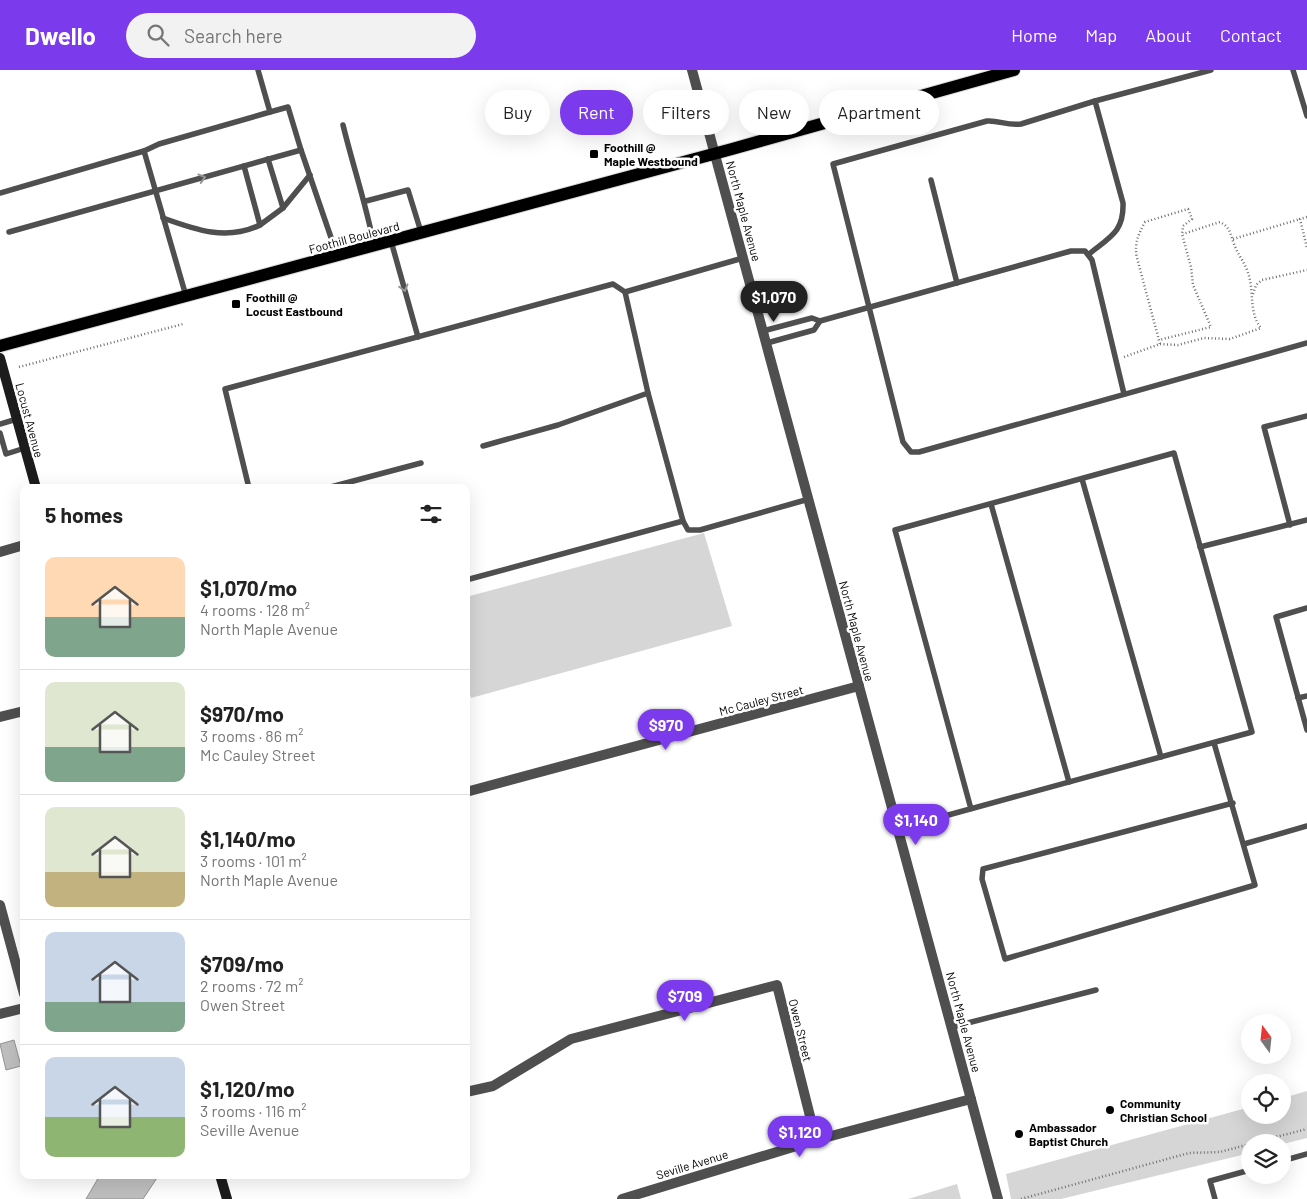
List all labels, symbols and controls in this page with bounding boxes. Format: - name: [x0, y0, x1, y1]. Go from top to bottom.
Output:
- search box: [126, 13, 476, 58]
- text: Dwello: [25, 21, 96, 50]
- icon: search: [144, 21, 172, 49]
- text: Search here: [184, 24, 283, 47]
- text: Home: [1011, 24, 1057, 46]
- text: Map: [1085, 24, 1117, 46]
- text: About: [1145, 24, 1192, 46]
- text: Contact: [1220, 24, 1282, 46]
- chip: Buy: [485, 90, 550, 135]
- chip: Rent: [560, 90, 633, 135]
- chip: Filters: [643, 90, 729, 135]
- chip: New: [739, 90, 809, 135]
- chip: Apartment: [819, 90, 939, 135]
- place label: Foothill @ Maple Westbound: [604, 140, 698, 168]
- marker: Foothill @ Maple Westbound: [588, 148, 600, 160]
- street label: North Maple Avenue: [724, 159, 764, 263]
- one-way arrow: [197, 173, 206, 183]
- street label: Foothill Boulevard: [307, 218, 401, 256]
- pin: $1,070: [733, 280, 815, 323]
- one-way arrow: [399, 283, 409, 291]
- text: $1,070: [752, 287, 796, 306]
- place label: Foothill @ Locust Eastbound: [246, 290, 343, 318]
- marker: Foothill @ Locust Eastbound: [230, 298, 242, 310]
- street label: Locust Avenue: [13, 381, 47, 459]
- icon: filters: [417, 500, 445, 528]
- text: 5 homes: [45, 502, 123, 527]
- text: $1,070/mo: [200, 575, 297, 600]
- icon: home: [85, 577, 145, 637]
- street label: North Maple Avenue: [837, 579, 877, 683]
- text: 4 rooms · 128 m²: [200, 600, 310, 619]
- text: North Maple Avenue: [200, 619, 338, 638]
- street label: Mc Cauley Street: [717, 682, 805, 718]
- text: $970/mo: [200, 701, 284, 726]
- icon: home: [85, 702, 145, 762]
- pin: $970: [636, 708, 696, 751]
- text: $970: [649, 715, 683, 734]
- text: 3 rooms · 86 m²: [200, 726, 304, 745]
- text: Mc Cauley Street: [200, 745, 316, 764]
- pin: $1,140: [875, 804, 957, 846]
- text: $1,140: [894, 810, 938, 829]
- text: $1,140/mo: [200, 826, 296, 851]
- icon: home: [85, 827, 145, 887]
- text: 3 rooms · 101 m²: [200, 851, 307, 870]
- text: North Maple Avenue: [200, 870, 338, 889]
- text: $709/mo: [200, 951, 284, 976]
- icon: home: [85, 952, 145, 1012]
- street label: North Maple Avenue: [944, 970, 984, 1074]
- text: 2 rooms · 72 m²: [200, 976, 303, 995]
- pin: $709: [655, 980, 715, 1022]
- text: $709: [668, 986, 702, 1005]
- text: Owen Street: [200, 995, 285, 1014]
- street label: Owen Street: [786, 997, 816, 1063]
- north arrow: [1241, 1014, 1291, 1064]
- map controls: [1241, 1014, 1291, 1184]
- button: locate: [1241, 1074, 1291, 1124]
- text: $1,120/mo: [200, 1076, 295, 1101]
- icon: home: [85, 1077, 145, 1137]
- place label: Community Christian School: [1120, 1096, 1207, 1124]
- text: 3 rooms · 116 m²: [200, 1101, 306, 1120]
- marker: Community Christian School: [1104, 1104, 1116, 1116]
- pin: $1,120: [759, 1116, 841, 1158]
- text: Seville Avenue: [200, 1120, 299, 1139]
- place label: Ambassador Baptist Church: [1029, 1120, 1108, 1148]
- text: $1,120: [779, 1122, 821, 1141]
- marker: Ambassador Baptist Church: [1013, 1128, 1025, 1140]
- button: layers: [1241, 1134, 1291, 1184]
- street label: Seville Avenue: [654, 1146, 730, 1182]

